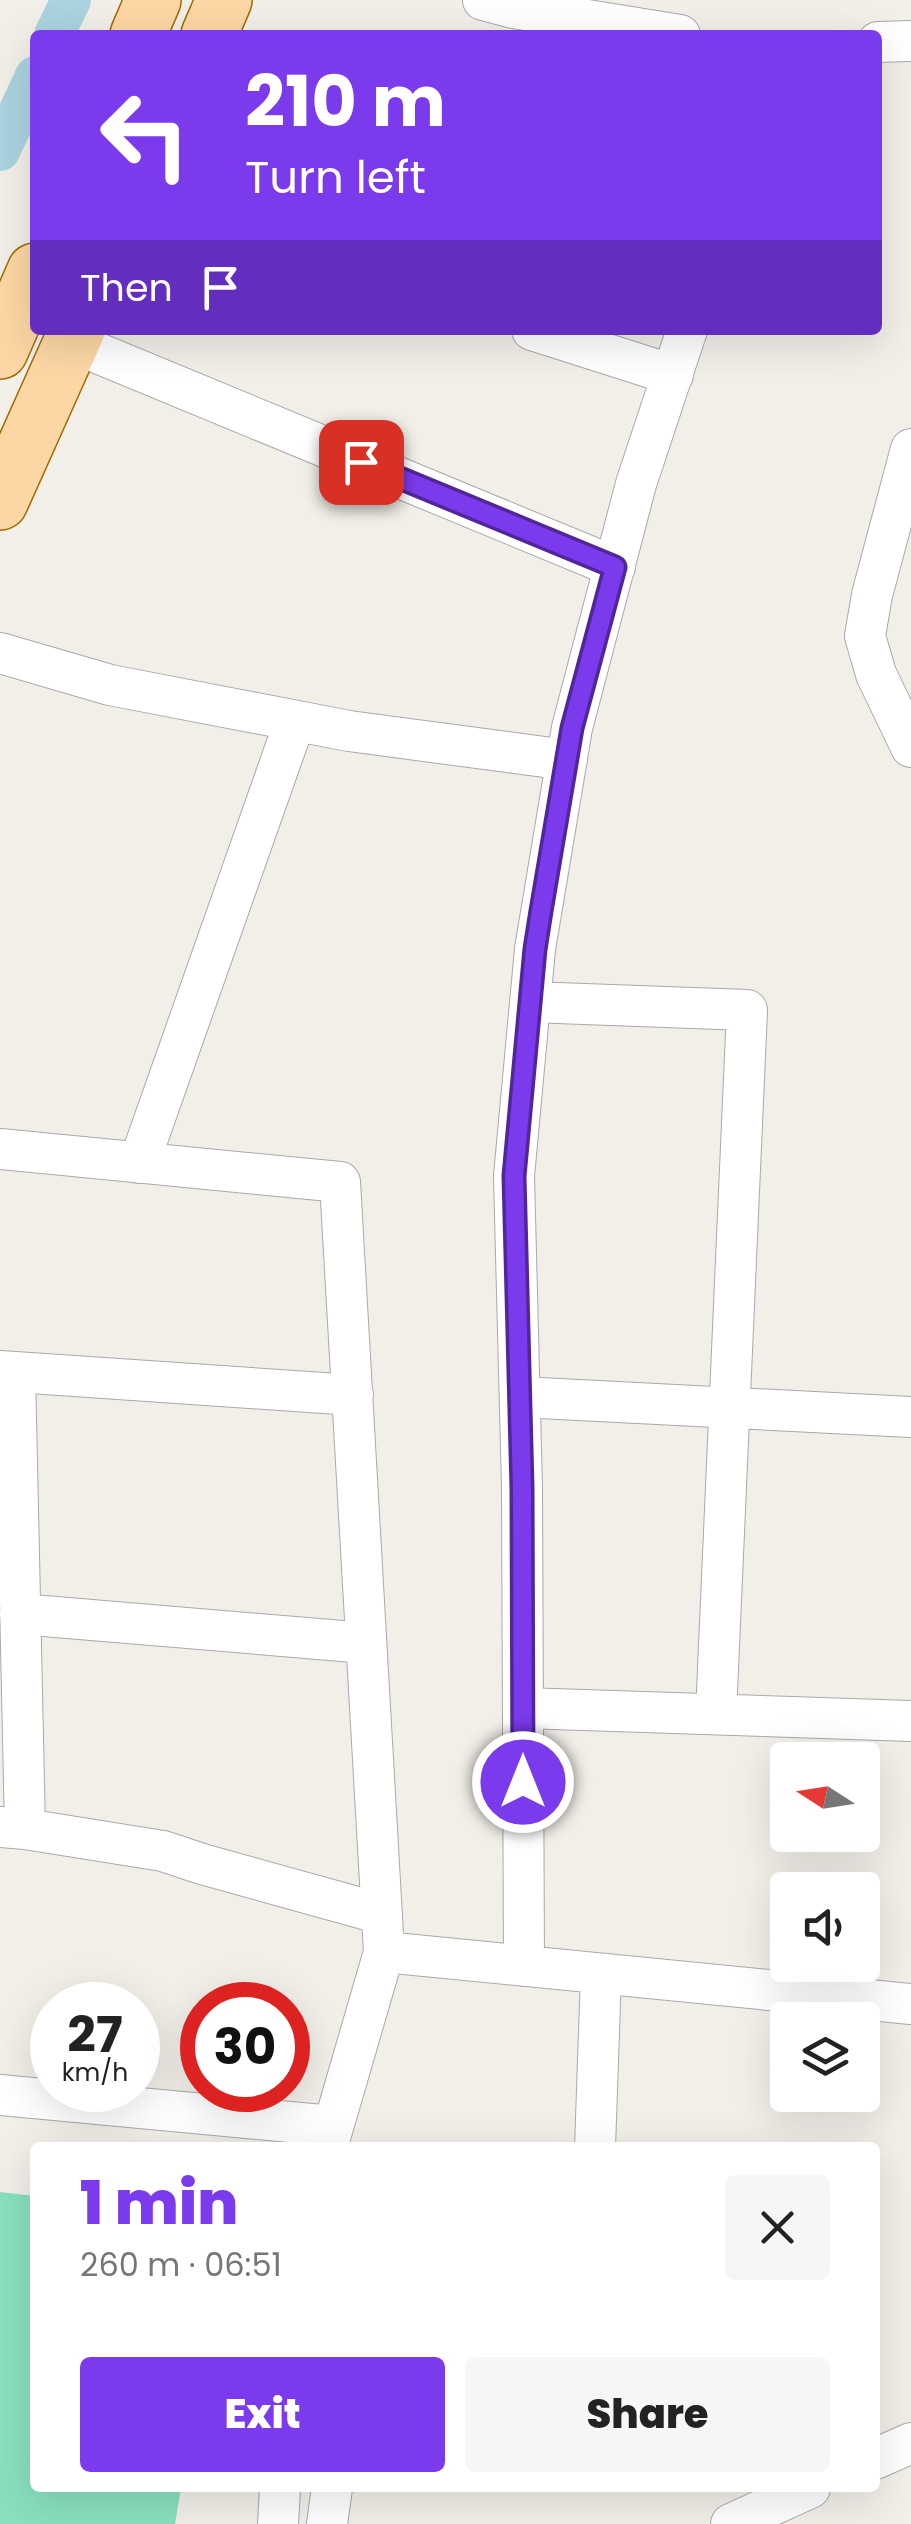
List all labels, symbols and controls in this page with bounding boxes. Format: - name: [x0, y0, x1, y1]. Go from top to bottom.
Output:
- text: 210 m: [245, 52, 446, 151]
- icon: left: [80, 70, 210, 200]
- text: Turn left: [245, 146, 426, 209]
- icon: arrive: [193, 260, 248, 315]
- text: Then: [80, 261, 173, 314]
- pin: [319, 420, 404, 505]
- icon: arrive: [334, 435, 389, 490]
- position arrow: [471, 1730, 575, 1834]
- north arrow: [770, 1742, 880, 1852]
- map controls: [770, 1742, 880, 2112]
- button: sound: [770, 1872, 880, 1982]
- speed limit sign: 30: [180, 1982, 310, 2112]
- text: 27: [67, 1999, 123, 2070]
- button: layers: [770, 2002, 880, 2112]
- text: km/h: [62, 2055, 128, 2090]
- text: 1 min: [80, 2161, 238, 2245]
- button: close: [725, 2175, 830, 2280]
- text: 260 m · 06:51: [80, 2242, 282, 2287]
- button: Exit: [80, 2357, 445, 2472]
- button: Share: [465, 2357, 830, 2472]

